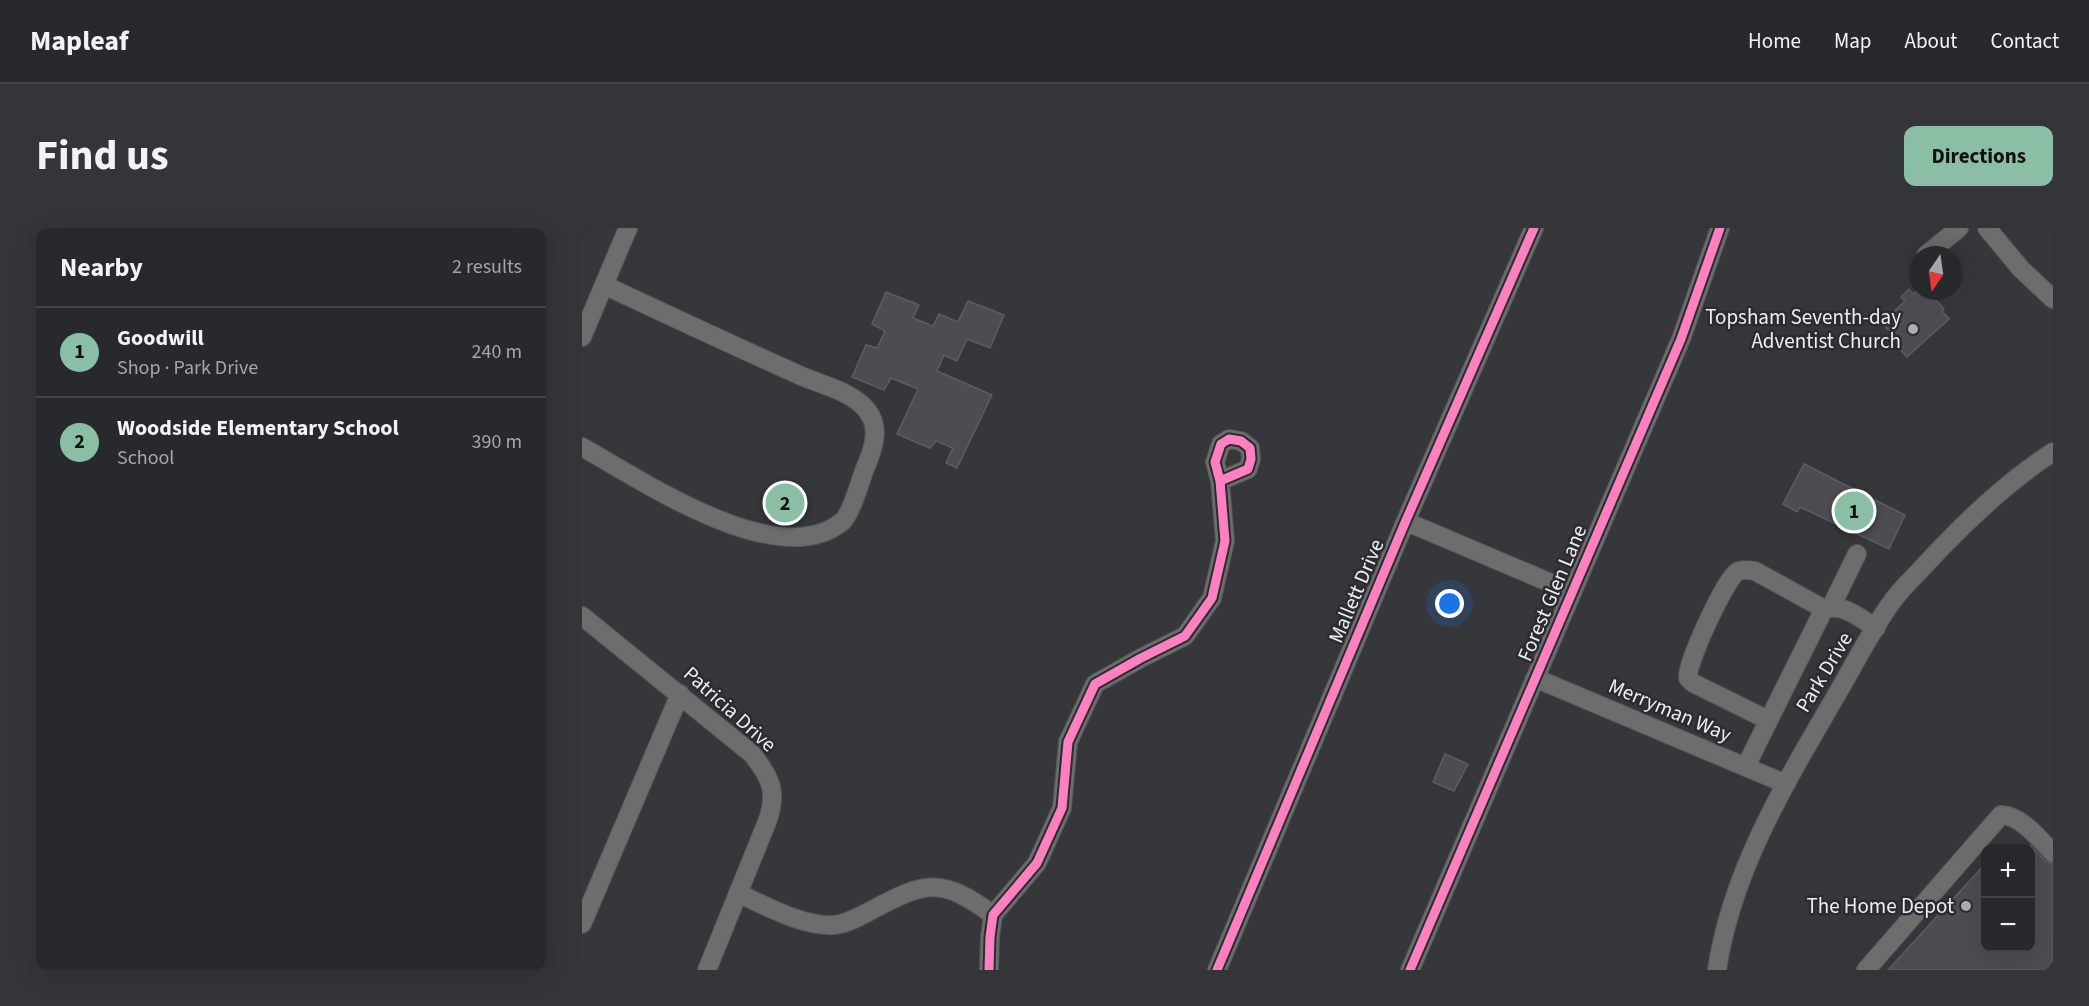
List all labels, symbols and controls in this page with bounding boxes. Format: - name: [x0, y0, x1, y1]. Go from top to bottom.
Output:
- text: Mapleaf: [30, 21, 129, 61]
- text: Home: [1748, 26, 1801, 56]
- text: Map: [1834, 26, 1872, 56]
- text: About: [1905, 26, 1957, 56]
- text: Contact: [1990, 26, 2059, 56]
- text: Find us: [36, 126, 169, 186]
- button: Directions: [1904, 126, 2053, 186]
- north arrow: [1909, 246, 1963, 300]
- text: Nearby: [60, 249, 143, 286]
- text: 2 results: [452, 253, 522, 281]
- place label: Topsham Seventh-day Adventist Church: [1705, 302, 1901, 356]
- text: Goodwill: [117, 322, 204, 354]
- marker: Topsham Seventh-day Adventist Church: [1906, 322, 1920, 336]
- text: 1: [74, 338, 85, 366]
- text: 240 m: [472, 338, 522, 366]
- text: Shop · Park Drive: [117, 354, 258, 382]
- text: Woodside Elementary School: [117, 412, 399, 444]
- text: 2: [74, 428, 85, 456]
- text: 390 m: [472, 428, 522, 456]
- text: School: [117, 444, 174, 472]
- pin: 2: [766, 480, 804, 526]
- pin: 1: [1834, 488, 1874, 534]
- street label: Forest Glen Lane: [1510, 520, 1594, 666]
- street label: Mallett Drive: [1321, 534, 1391, 648]
- your location: [1435, 589, 1464, 618]
- street label: Park Drive: [1788, 626, 1860, 718]
- street label: Patricia Drive: [677, 659, 783, 759]
- street label: Merryman Way: [1604, 671, 1736, 749]
- map controls: [1981, 844, 2035, 952]
- button: +: [1981, 844, 2035, 898]
- place label: The Home Depot: [1807, 891, 1954, 921]
- button: −: [1981, 898, 2035, 952]
- marker: The Home Depot: [1959, 899, 1973, 913]

